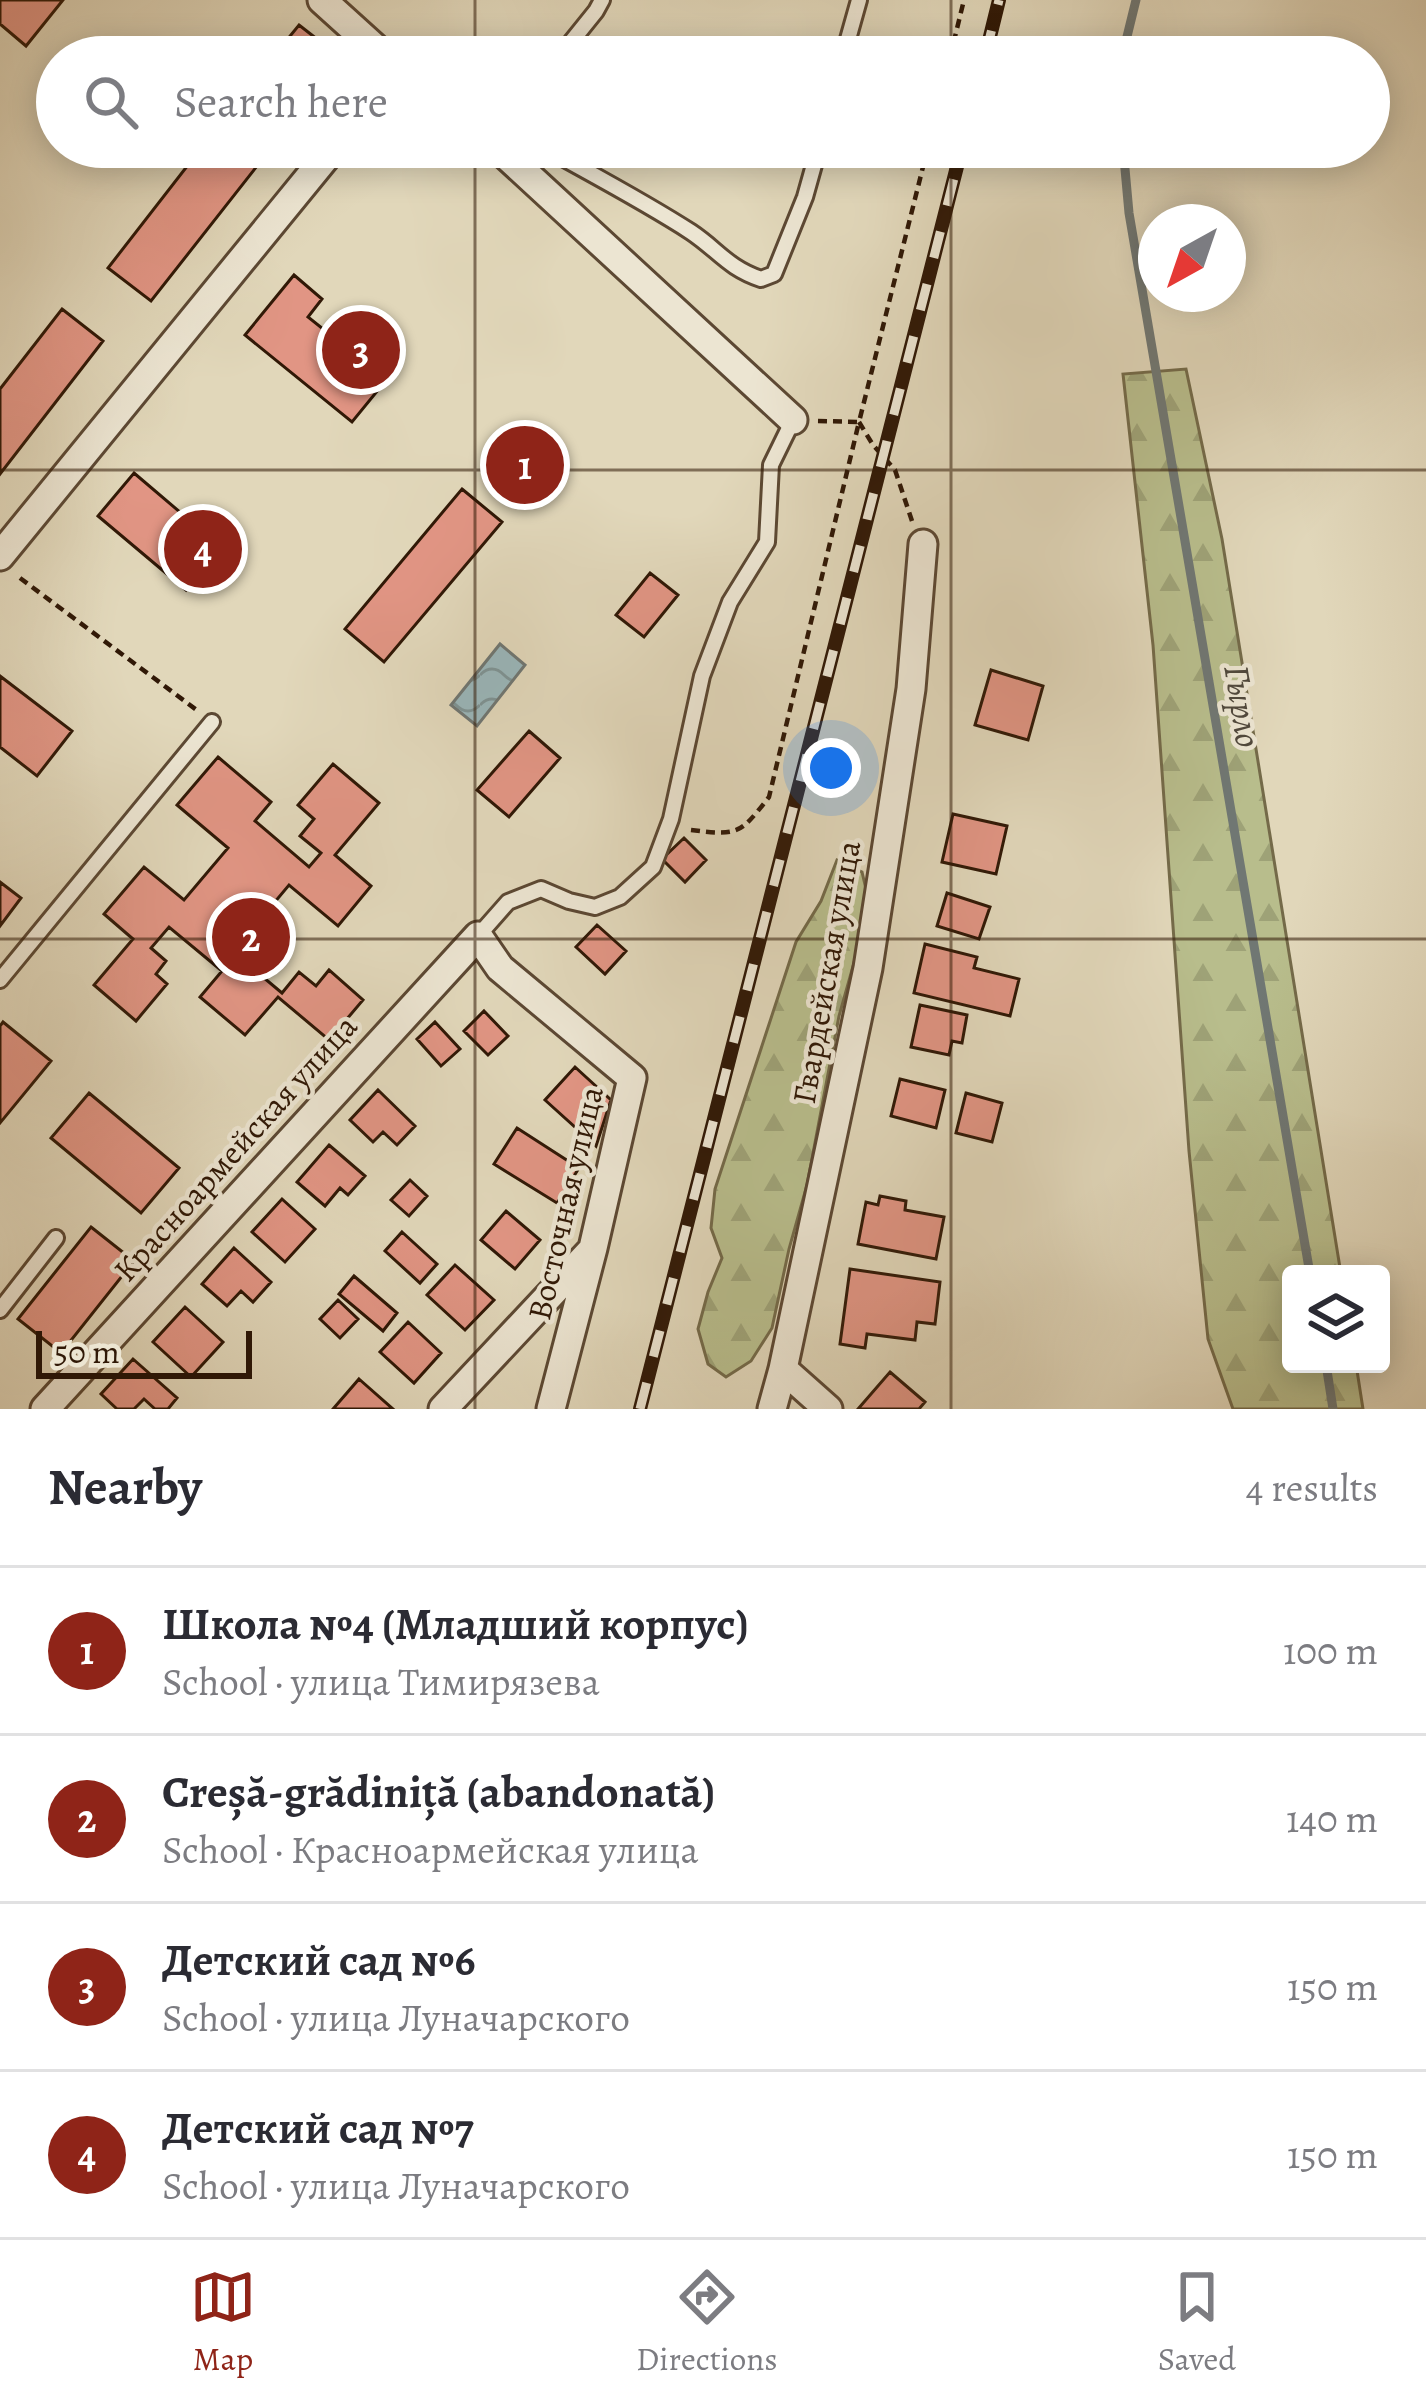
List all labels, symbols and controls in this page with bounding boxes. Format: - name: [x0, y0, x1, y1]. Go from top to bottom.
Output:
- search box: [36, 36, 1390, 168]
- icon: search: [78, 69, 144, 135]
- text: Search here: [174, 71, 388, 133]
- north arrow: [1138, 204, 1246, 312]
- pin: 3: [322, 305, 400, 395]
- pin: 1: [486, 420, 564, 510]
- pin: 4: [164, 504, 242, 594]
- water label: Гырло: [1212, 661, 1274, 751]
- your location: [801, 738, 861, 798]
- street label: Гвардейская улица: [781, 836, 871, 1107]
- pin: 2: [212, 892, 290, 982]
- street label: Красноармейская улица: [103, 1004, 368, 1291]
- street label: Восточная улица: [516, 1081, 614, 1324]
- map controls: [1282, 1265, 1390, 1373]
- button: layers: [1282, 1265, 1390, 1373]
- scale bar: [36, 1325, 252, 1378]
- text: 50 m: [54, 1329, 120, 1374]
- text: Nearby: [48, 1452, 202, 1522]
- text: 4 results: [1246, 1461, 1378, 1514]
- text: Школа №4 (Младший корпус): [162, 1593, 749, 1655]
- text: 1: [80, 1624, 94, 1677]
- text: 100 m: [1283, 1624, 1378, 1677]
- text: School · улица Тимирязева: [162, 1655, 600, 1708]
- text: Creșă-grădiniță (abandonată): [162, 1761, 715, 1823]
- text: 2: [78, 1792, 96, 1845]
- text: 140 m: [1286, 1792, 1378, 1845]
- text: School · Красноармейская улица: [162, 1823, 698, 1876]
- text: Детский сад №6: [162, 1929, 475, 1991]
- text: 3: [79, 1960, 95, 2013]
- text: 150 m: [1287, 1960, 1378, 2013]
- text: School · улица Луначарского: [162, 1991, 630, 2044]
- text: Детский сад №7: [162, 2097, 474, 2159]
- text: 4: [78, 2128, 96, 2181]
- text: 150 m: [1287, 2128, 1378, 2181]
- text: School · улица Луначарского: [162, 2159, 630, 2212]
- tab: Map: [190, 2264, 256, 2381]
- tab: Directions: [636, 2264, 778, 2381]
- tab: Saved: [1158, 2264, 1236, 2381]

